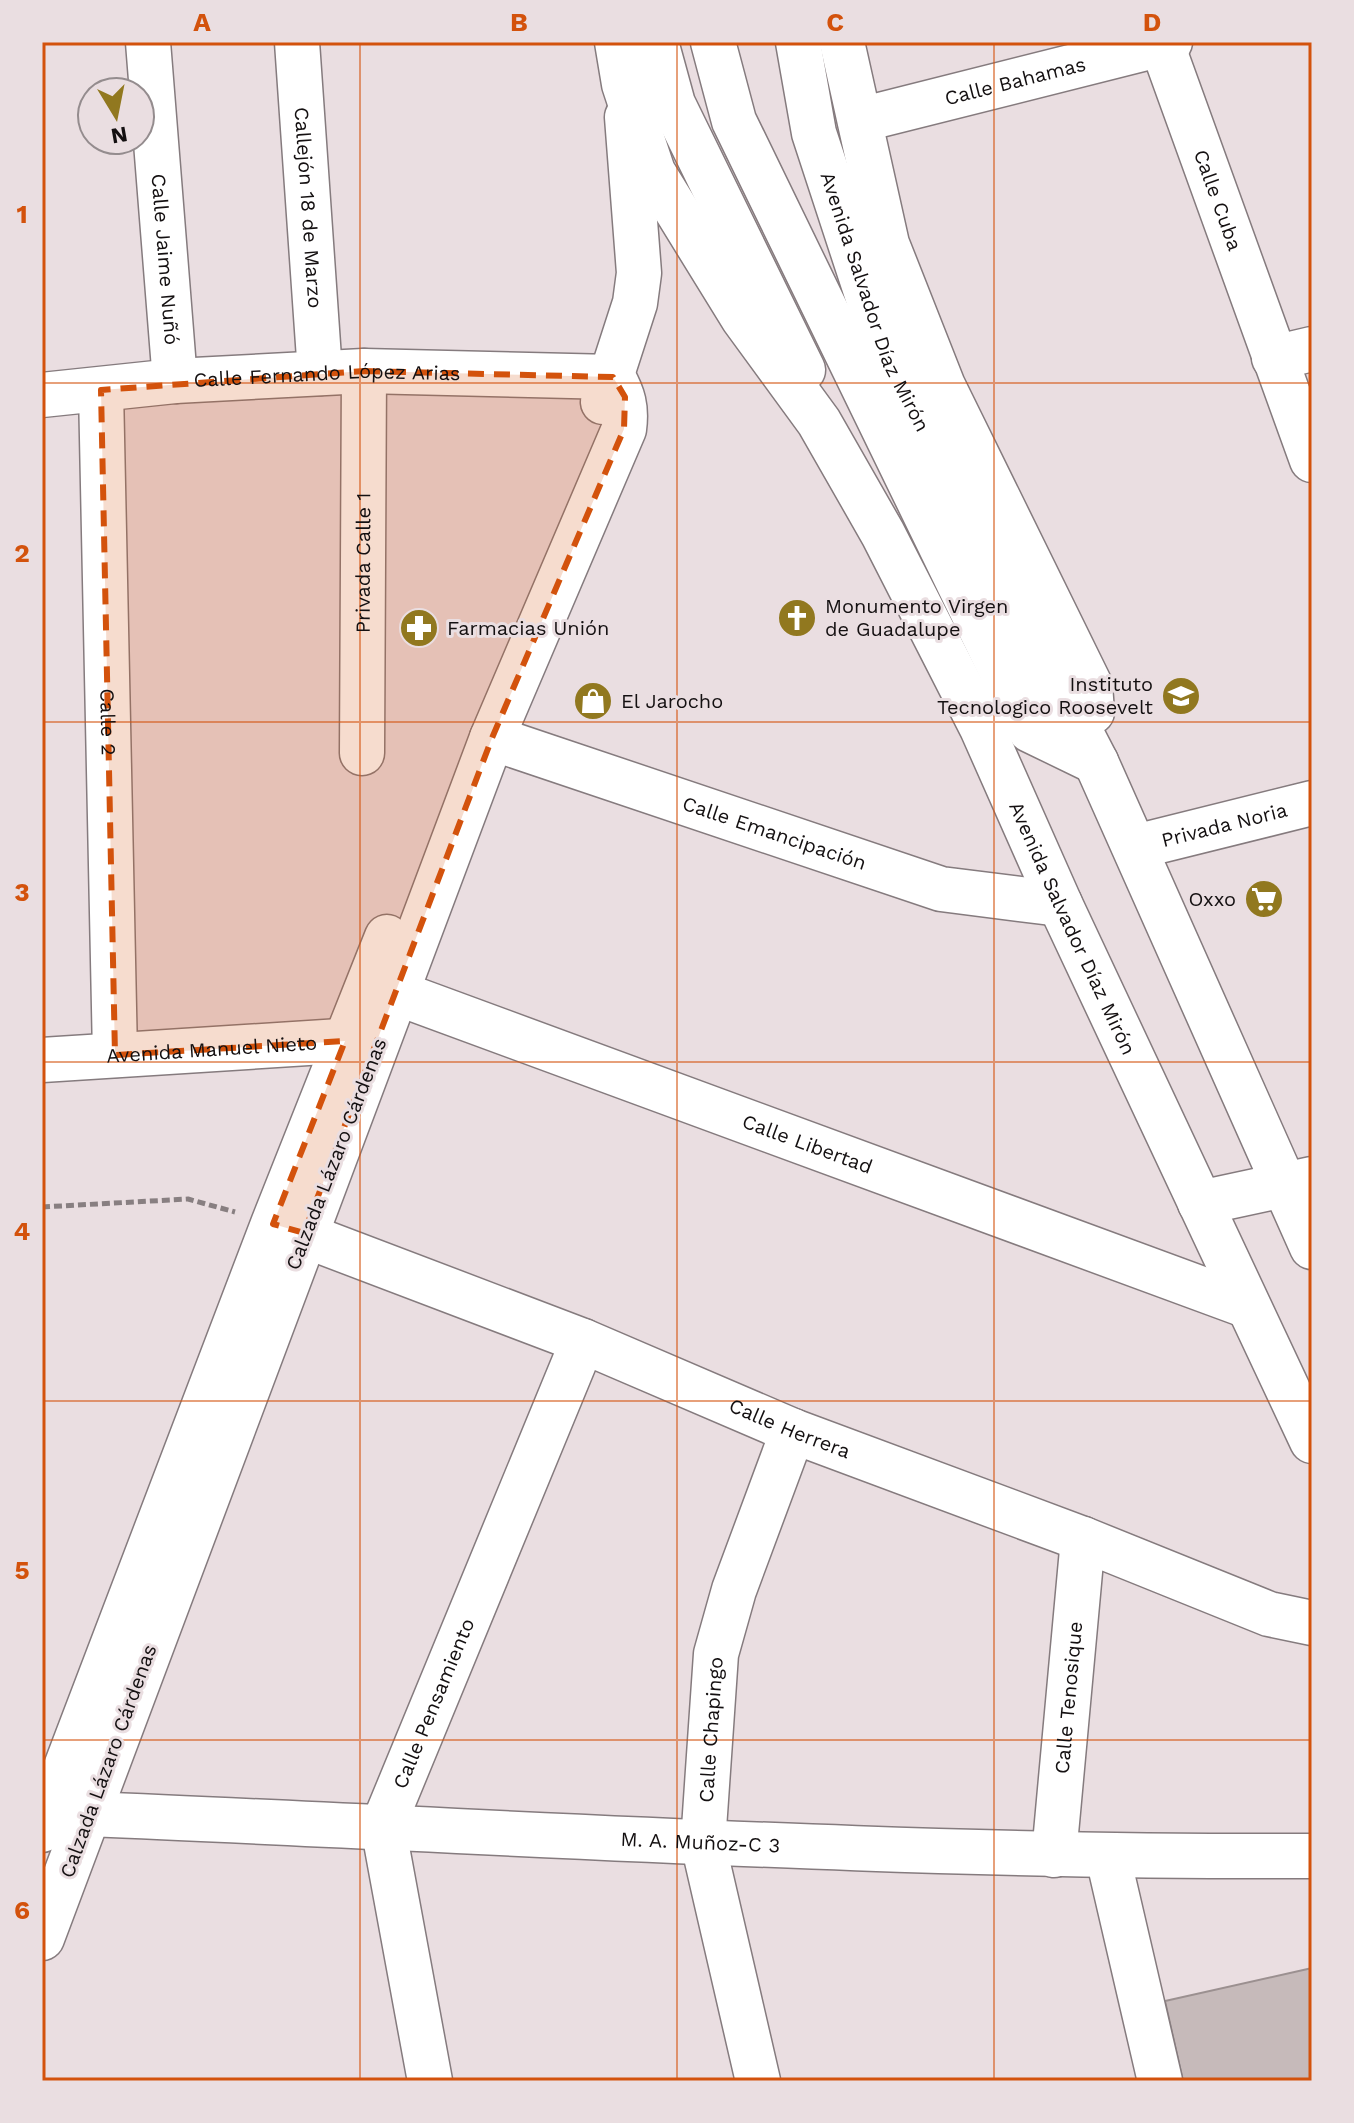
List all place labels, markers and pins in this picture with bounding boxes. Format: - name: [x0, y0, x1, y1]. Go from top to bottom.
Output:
- place label: Monumento Virgen de Guadalupe: [825, 594, 1009, 641]
- church icon: Monumento Virgen de Guadalupe: [776, 597, 818, 639]
- pharmacy icon: Farmacias Unión: [398, 607, 440, 649]
- place label: Farmacias Unión: [447, 616, 609, 640]
- place label: Instituto Tecnologico Roosevelt: [937, 672, 1154, 719]
- school or university icon: Instituto Tecnologico Roosevelt: [1160, 675, 1202, 717]
- shop icon: El Jarocho: [572, 680, 614, 722]
- place label: El Jarocho: [621, 689, 723, 713]
- supermarket icon: Oxxo: [1243, 878, 1285, 920]
- place label: Oxxo: [1188, 887, 1236, 911]

